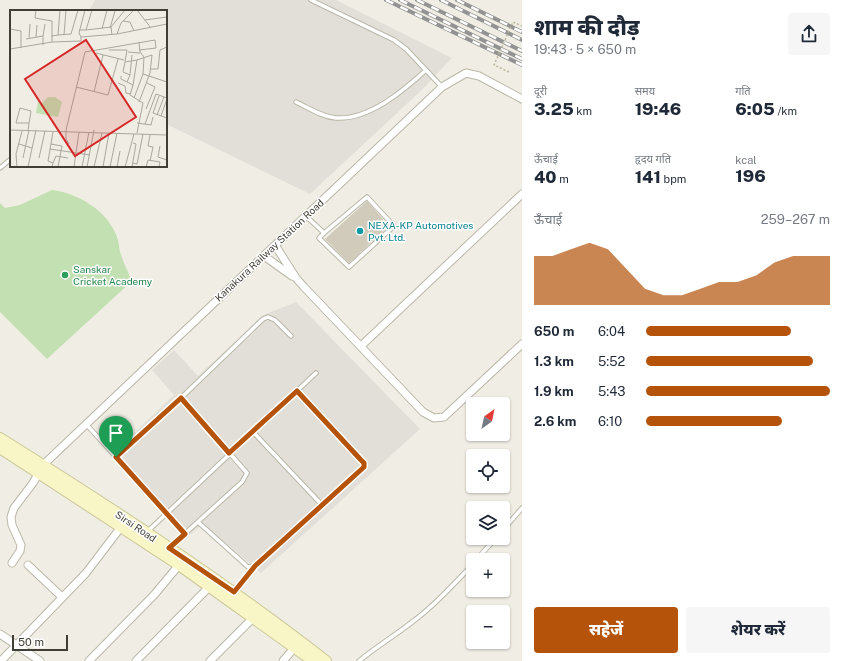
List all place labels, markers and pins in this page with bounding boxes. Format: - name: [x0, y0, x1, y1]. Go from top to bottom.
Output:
- place label: NEXA-KP Automotives Pvt. Ltd.: [368, 219, 473, 243]
- marker: NEXA-KP Automotives Pvt. Ltd.: [355, 226, 365, 236]
- place label: Sanskar Cricket Academy: [73, 263, 153, 287]
- marker: Sanskar Cricket Academy: [60, 270, 70, 280]
- pin: [99, 416, 133, 457]

